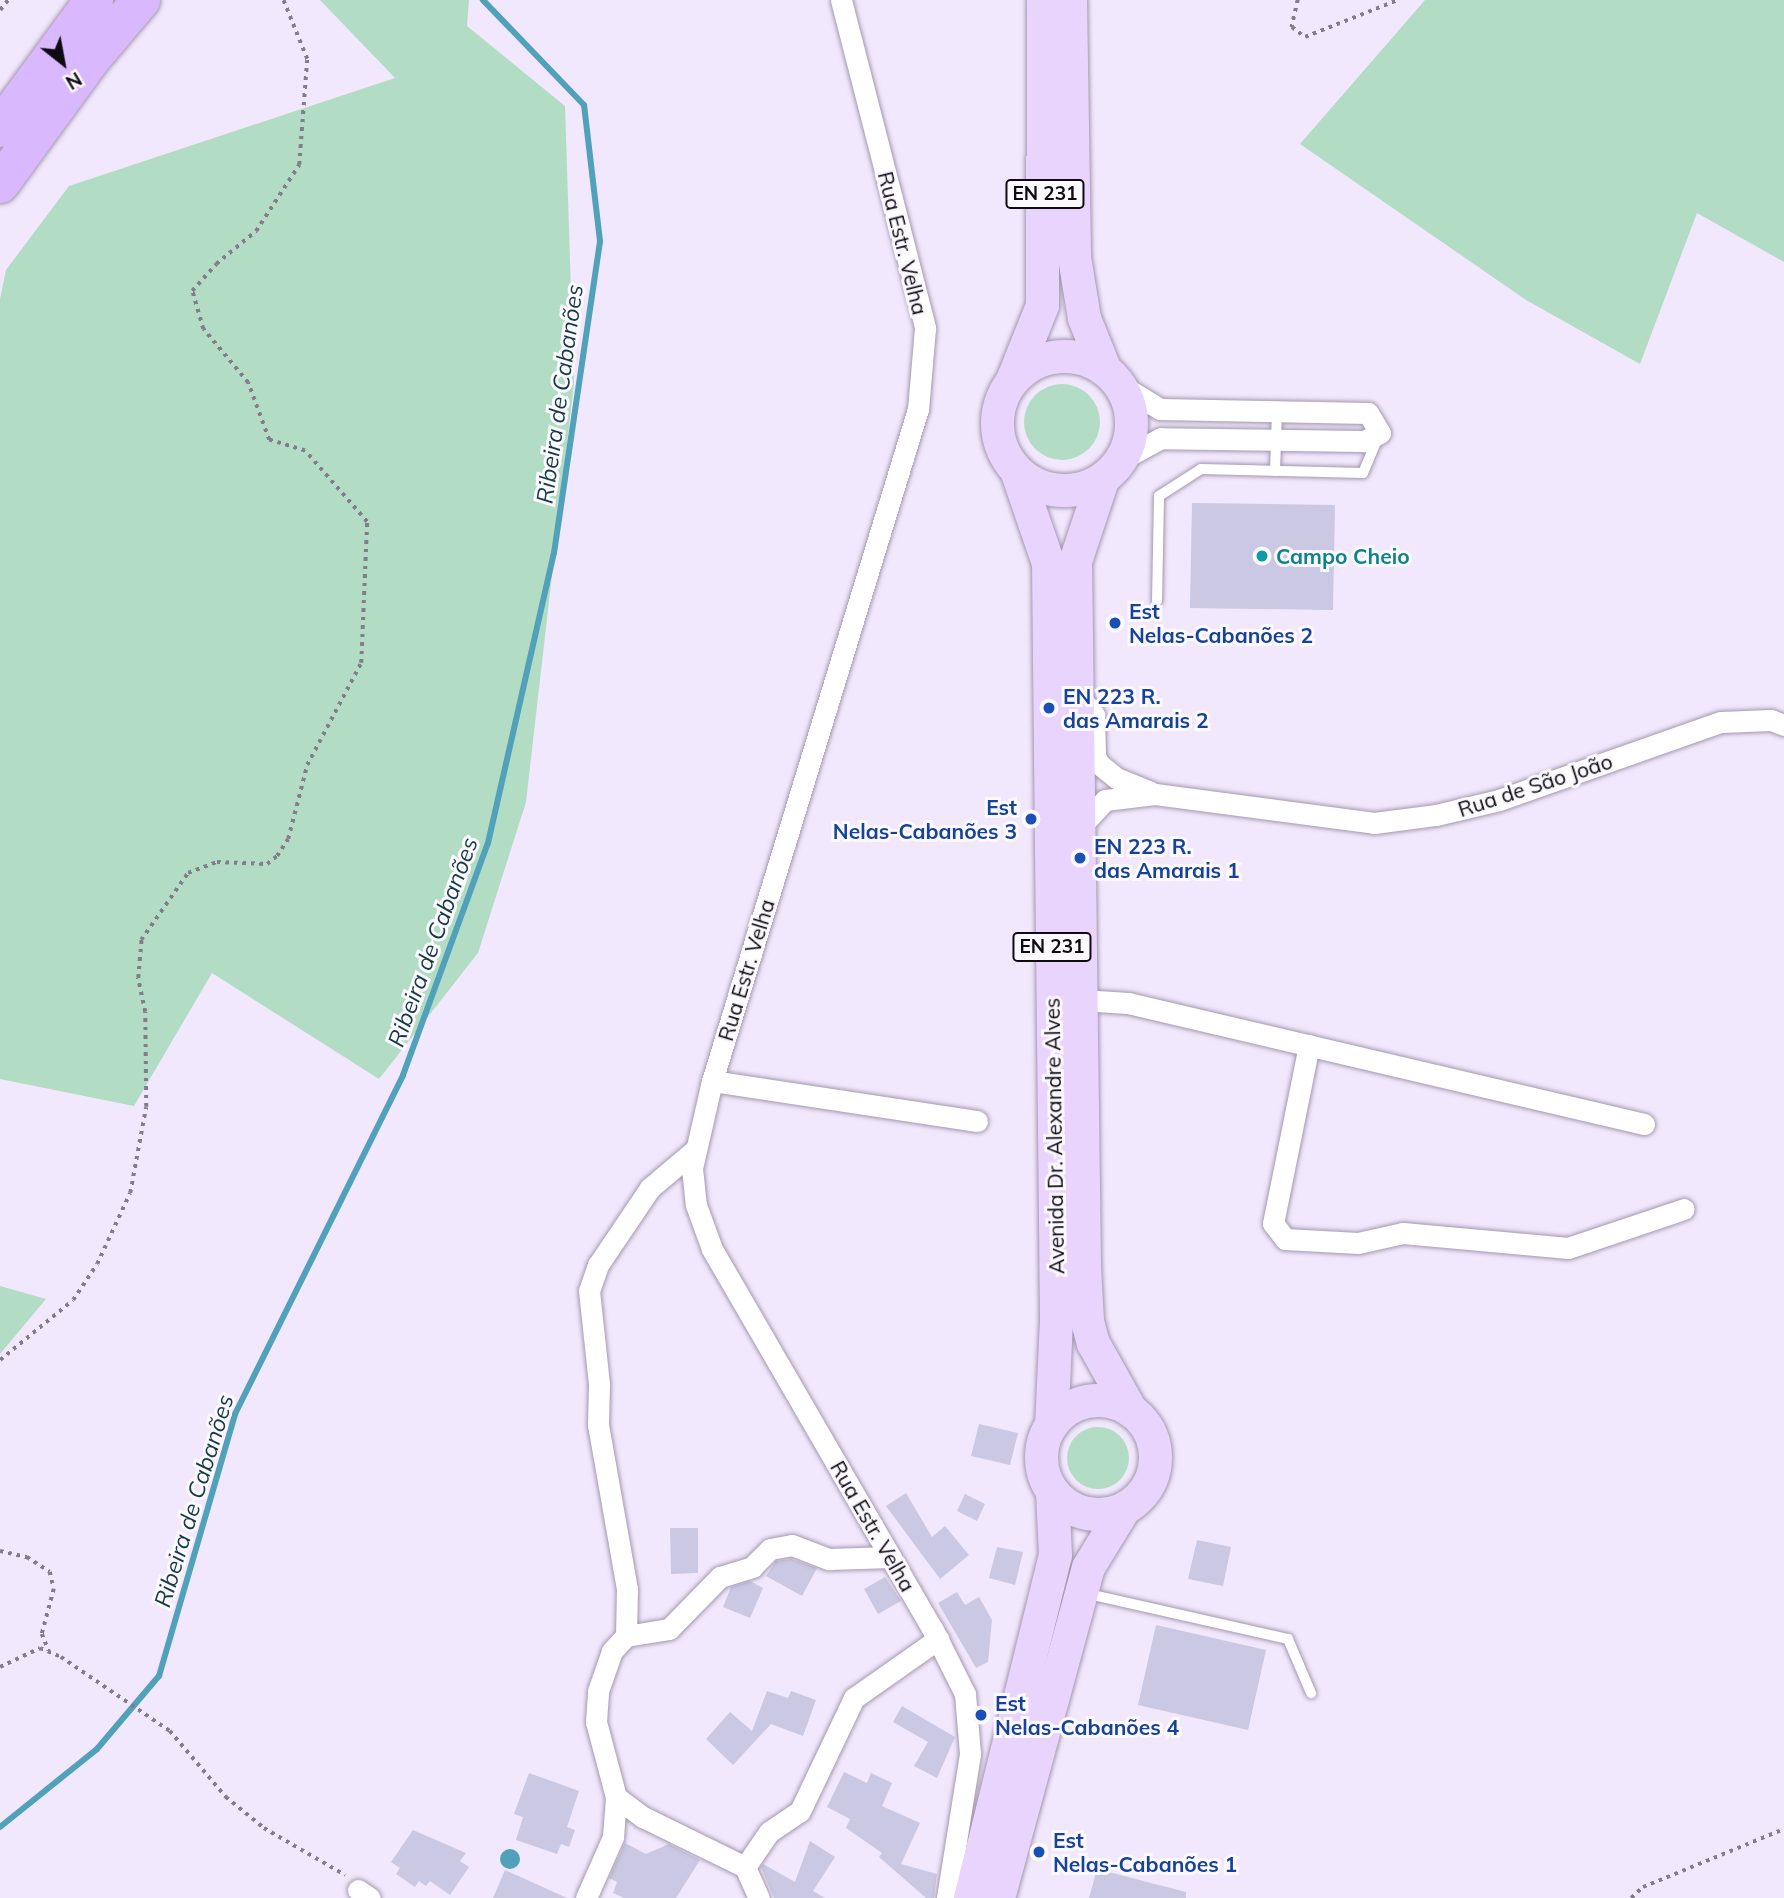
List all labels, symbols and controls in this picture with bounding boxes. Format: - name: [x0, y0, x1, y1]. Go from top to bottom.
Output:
- north arrow: [28, 28, 98, 98]
- text: N: [61, 67, 86, 95]
- street label: Rua Estr. Velha: [873, 169, 933, 317]
- road number: EN 231: [1005, 178, 1085, 210]
- water label: Ribeira de Cabanões: [531, 283, 589, 505]
- place label: Campo Cheio: [1276, 543, 1410, 569]
- marker: Campo Cheio: [1254, 548, 1270, 564]
- place label: Est Nelas-Cabanões 2: [1129, 598, 1313, 648]
- marker: Est Nelas-Cabanões 2: [1107, 615, 1123, 631]
- place label: EN 223 R. das Amarais 2: [1063, 683, 1208, 733]
- marker: EN 223 R. das Amarais 2: [1041, 700, 1057, 716]
- street label: Rua de São João: [1455, 748, 1615, 822]
- place label: Est Nelas-Cabanões 3: [833, 794, 1017, 844]
- marker: Est Nelas-Cabanões 3: [1023, 811, 1039, 827]
- place label: EN 223 R. das Amarais 1: [1094, 833, 1239, 883]
- water label: Ribeira de Cabanões: [382, 834, 484, 1050]
- marker: EN 223 R. das Amarais 1: [1072, 850, 1088, 866]
- street label: Rua Estr. Velha: [712, 896, 780, 1044]
- road number: EN 231: [1012, 931, 1092, 962]
- street label: Avenida Dr. Alexandre Alves: [1039, 998, 1069, 1274]
- water label: Ribeira de Cabanões: [149, 1391, 239, 1611]
- street label: Rua Estr. Velha: [825, 1456, 921, 1596]
- place label: Est Nelas-Cabanões 4: [995, 1690, 1179, 1740]
- marker: Est Nelas-Cabanões 4: [973, 1707, 989, 1723]
- place label: Est Nelas-Cabanões 1: [1053, 1827, 1237, 1877]
- marker: Est Nelas-Cabanões 1: [1031, 1844, 1047, 1860]

